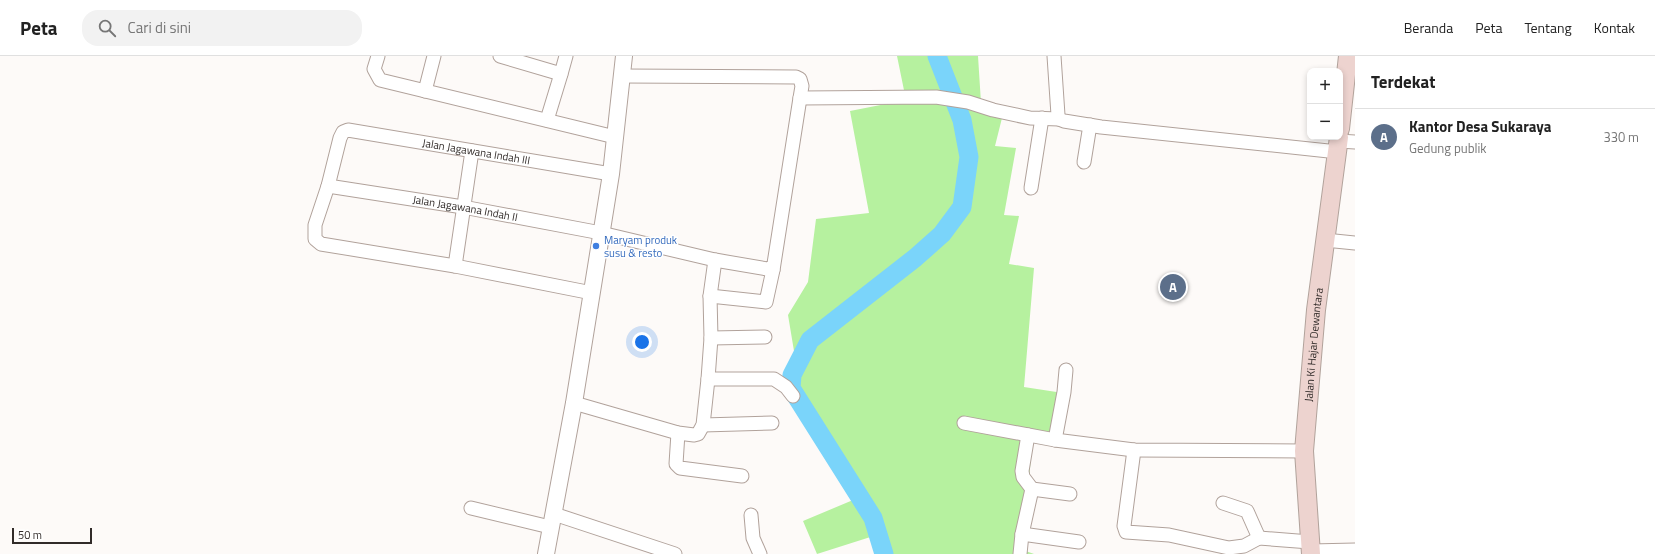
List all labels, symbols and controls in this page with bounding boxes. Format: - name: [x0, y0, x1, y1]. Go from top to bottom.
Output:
- search box: [82, 10, 362, 46]
- text: Peta: [20, 13, 58, 42]
- text: Cari di sini: [128, 16, 191, 39]
- icon: search: [96, 17, 118, 39]
- text: Beranda: [1404, 17, 1453, 38]
- text: Peta: [1475, 17, 1502, 38]
- text: Tentang: [1524, 17, 1572, 38]
- text: Kontak: [1594, 17, 1635, 38]
- map controls: [1307, 68, 1343, 140]
- button: +: [1307, 68, 1343, 104]
- text: Terdekat: [1371, 69, 1435, 95]
- button: −: [1307, 104, 1343, 140]
- text: Kantor Desa Sukaraya: [1409, 115, 1551, 138]
- text: A: [1380, 127, 1388, 147]
- text: 330 m: [1603, 127, 1639, 147]
- street label: Jalan Jagawana Indah III: [421, 135, 531, 168]
- text: Gedung publik: [1409, 138, 1487, 158]
- street label: Jalan Jagawana Indah II: [412, 191, 519, 225]
- place label: Maryam produk susu & resto: [604, 232, 678, 261]
- marker: Maryam produk susu & resto: [591, 241, 601, 251]
- pin: A: [1160, 272, 1186, 302]
- street label: Jalan Ki Hajar Dewantara: [1300, 286, 1327, 402]
- your location: [632, 332, 652, 352]
- scale bar: [12, 526, 92, 545]
- text: 50 m: [18, 527, 42, 543]

